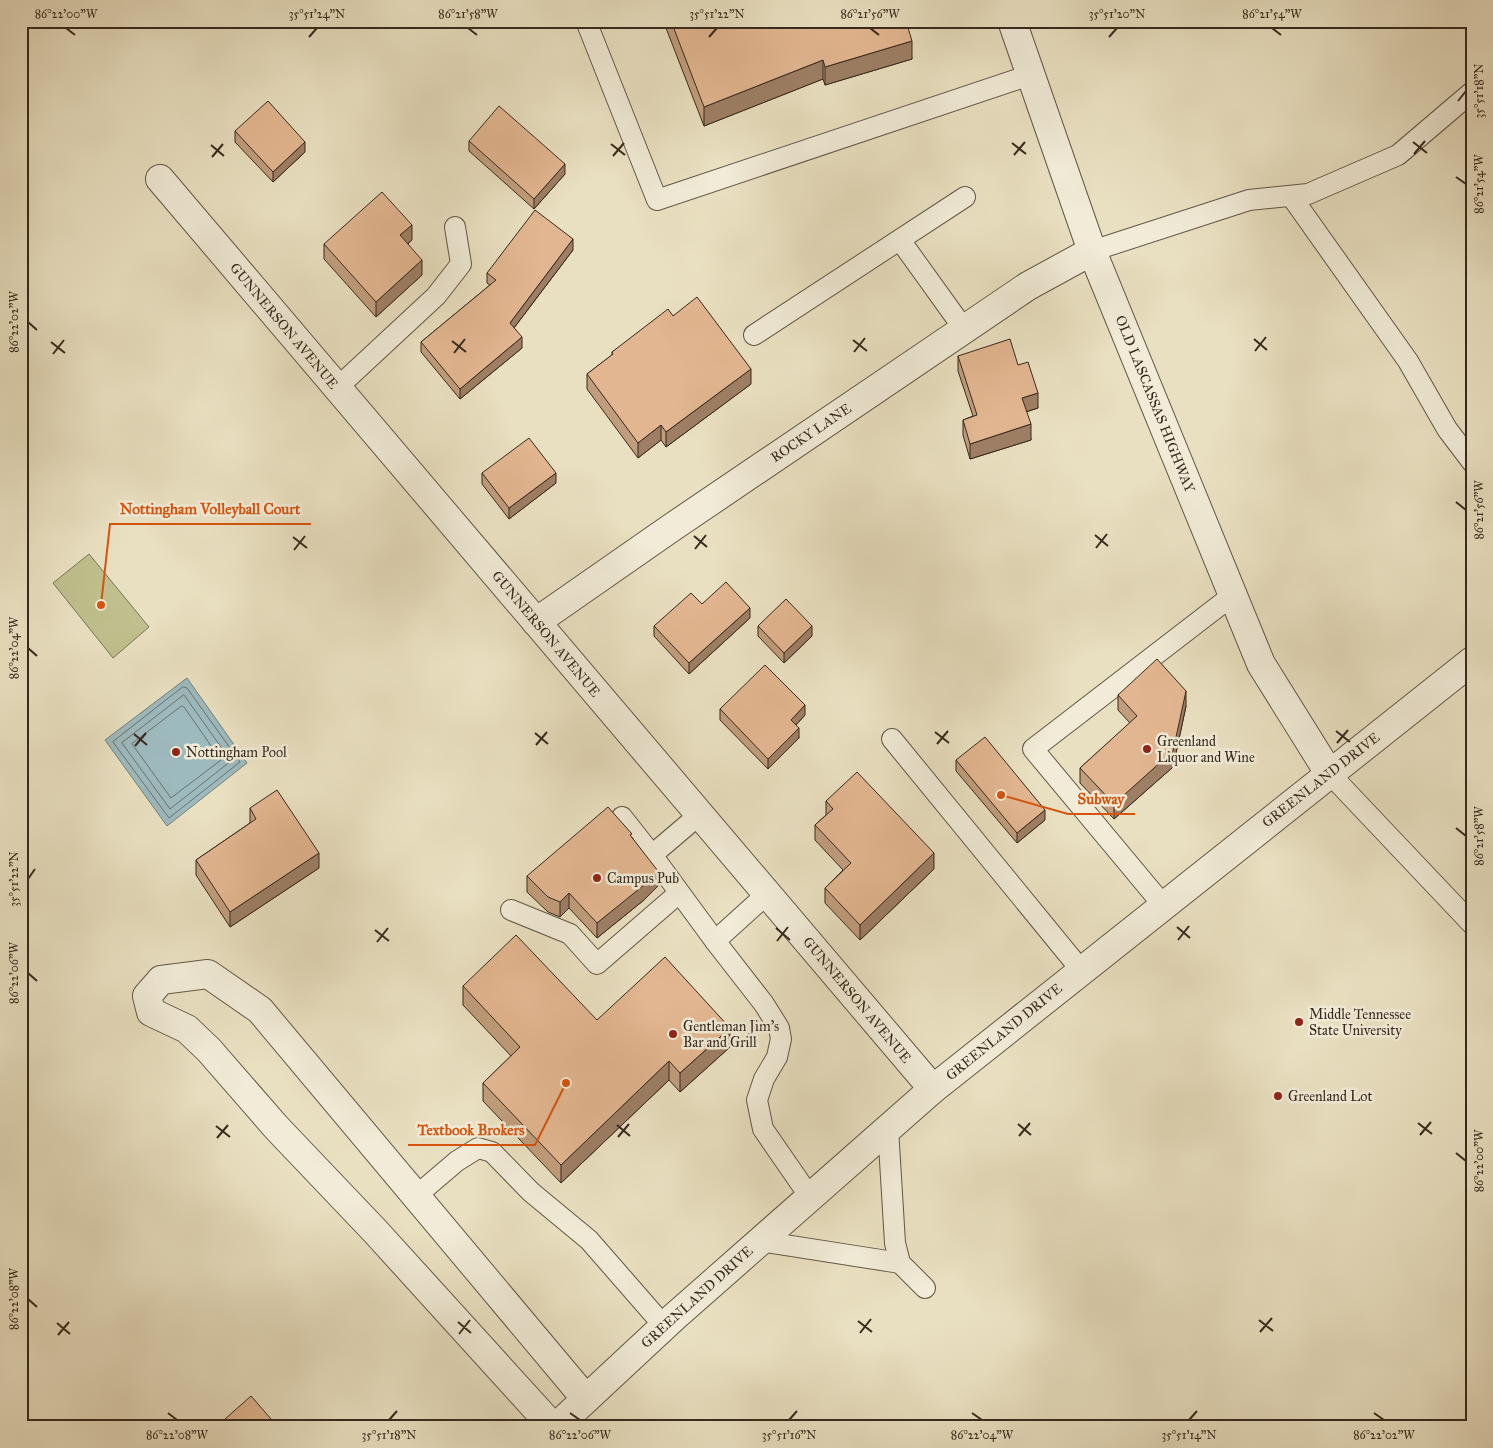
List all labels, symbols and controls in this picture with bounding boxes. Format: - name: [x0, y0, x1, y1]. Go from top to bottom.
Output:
- text: 86°22'00"W: [35, 7, 98, 21]
- text: 35°51'24"N: [289, 7, 345, 21]
- text: 86°21'58"W: [438, 7, 498, 21]
- text: 35°51'22"N: [689, 7, 745, 21]
- text: 86°21'56"W: [840, 7, 900, 21]
- text: 35°51'20"N: [1089, 7, 1145, 21]
- text: 86°21'54"W: [1242, 7, 1302, 21]
- text: 35°51'18"N: [1472, 64, 1486, 118]
- text: 86°21'54"W: [1472, 154, 1486, 214]
- street label: GUNNERSON AVENUE: [226, 259, 342, 393]
- text: 86°22'02"W: [7, 291, 21, 353]
- street label: OLD LASCASSAS HIGHWAY: [1112, 313, 1199, 496]
- street label: ROCKY LANE: [767, 400, 855, 466]
- text: 86°21'56"W: [1472, 480, 1486, 540]
- callout: Nottingham Volleyball Court: [110, 494, 311, 524]
- text: Nottingham Volleyball Court: [120, 500, 301, 519]
- street label: GUNNERSON AVENUE: [488, 567, 604, 701]
- text: 86°22'04"W: [7, 616, 21, 679]
- street label: GREENLAND DRIVE: [1259, 729, 1383, 831]
- place label: Greenland Liquor and Wine: [1157, 733, 1255, 767]
- marker: Greenland Liquor and Wine: [1141, 743, 1153, 755]
- place label: Nottingham Pool: [186, 744, 287, 761]
- marker: Nottingham Pool: [170, 746, 182, 758]
- callout: Subway: [1068, 784, 1135, 814]
- text: Subway: [1078, 790, 1125, 809]
- text: 86°21'58"W: [1472, 806, 1486, 866]
- text: 35°51'22"N: [7, 851, 21, 907]
- place label: Campus Pub: [607, 870, 679, 887]
- marker: Campus Pub: [591, 872, 603, 884]
- street label: GUNNERSON AVENUE: [799, 933, 915, 1067]
- text: 86°22'06"W: [7, 942, 21, 1004]
- street label: GREENLAND DRIVE: [942, 980, 1066, 1084]
- place label: Middle Tennessee State University: [1309, 1006, 1411, 1039]
- marker: Middle Tennessee State University: [1293, 1016, 1305, 1028]
- place label: Gentleman Jim's Bar and Grill: [683, 1018, 779, 1051]
- marker: Gentleman Jim's Bar and Grill: [667, 1028, 679, 1040]
- place label: Greenland Lot: [1288, 1088, 1372, 1105]
- marker: Greenland Lot: [1272, 1090, 1284, 1102]
- callout: Textbook Brokers: [408, 1115, 535, 1145]
- text: Textbook Brokers: [416, 1121, 525, 1139]
- text: 86°22'00"W: [1472, 1129, 1486, 1192]
- street label: GREENLAND DRIVE: [638, 1242, 756, 1352]
- text: 86°22'08"W: [7, 1267, 21, 1330]
- text: 86°22'08"W: [146, 1428, 209, 1442]
- text: 35°51'18"N: [362, 1428, 416, 1442]
- text: 86°22'06"W: [549, 1428, 611, 1442]
- text: 35°51'16"N: [762, 1428, 816, 1442]
- text: 86°22'04"W: [951, 1428, 1014, 1442]
- text: 35°51'14"N: [1161, 1428, 1217, 1442]
- text: 86°22'02"W: [1353, 1428, 1415, 1442]

